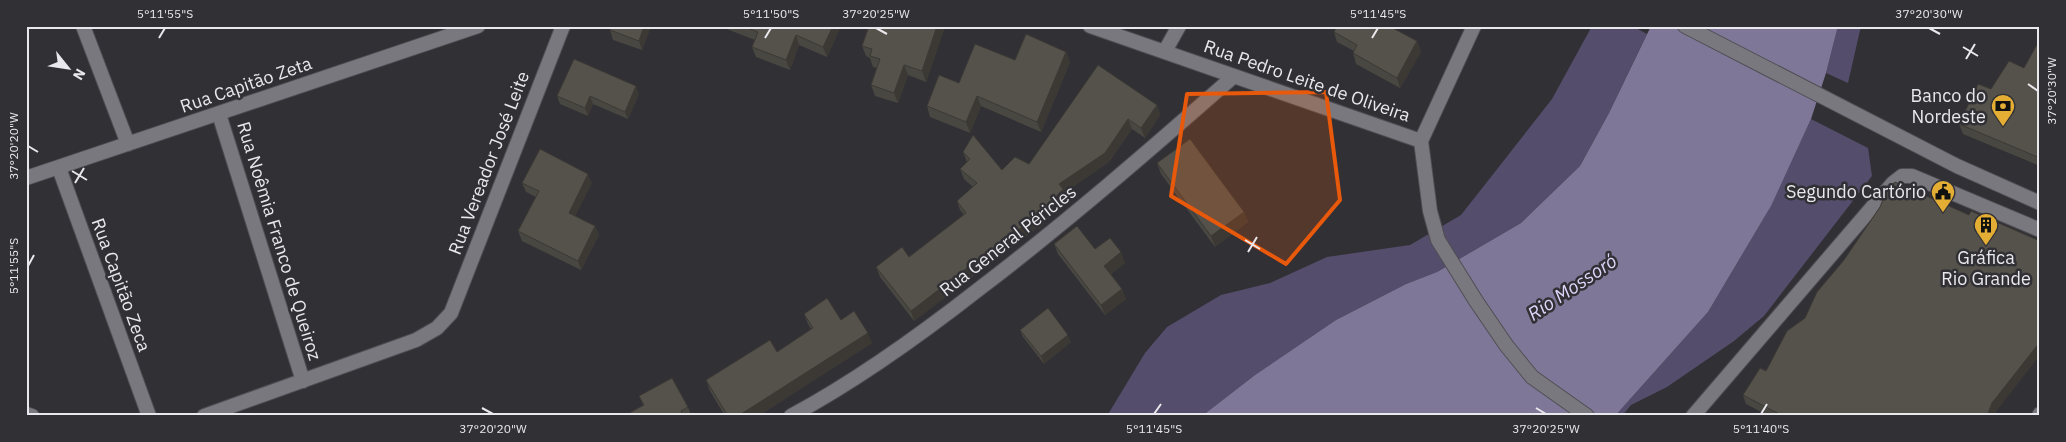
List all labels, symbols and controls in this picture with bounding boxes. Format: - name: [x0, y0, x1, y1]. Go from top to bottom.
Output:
- text: 5°11'55"S: [137, 6, 193, 21]
- text: 5°11'50"S: [743, 6, 799, 21]
- text: 37°20'25"W: [842, 6, 910, 21]
- text: 5°11'45"S: [1350, 6, 1406, 21]
- text: 37°20'30"W: [1895, 6, 1963, 21]
- street label: Rua Pedro Leite de Oliveira: [1201, 34, 1414, 127]
- north arrow: [42, 42, 92, 92]
- street label: Rua Capitão Zeta: [177, 51, 315, 118]
- text: 37°20'30"W: [2044, 57, 2059, 125]
- text: N: [69, 66, 90, 83]
- street label: Rua Vereador José Leite: [443, 68, 534, 258]
- place label: Banco do Nordeste: [1911, 84, 1986, 128]
- bank icon: Banco do Nordeste: [1990, 93, 2016, 127]
- text: 37°20'20"W: [6, 112, 21, 180]
- street label: Rua Noêmia Franco de Queiroz: [232, 119, 327, 363]
- public building icon: Segundo Cartório: [1930, 179, 1956, 213]
- street label: Rua General Péricles: [935, 180, 1081, 301]
- place label: Segundo Cartório: [1786, 180, 1926, 203]
- building icon: Gráfica Rio Grande: [1973, 212, 1999, 246]
- street label: Rua Capitão Zeca: [87, 215, 156, 355]
- text: 5°11'55"S: [6, 238, 21, 294]
- place label: Gráfica Rio Grande: [1941, 246, 2031, 290]
- water label: Rio Mossoró: [1523, 248, 1621, 326]
- text: 37°20'20"W: [459, 421, 527, 436]
- text: 5°11'45"S: [1126, 421, 1182, 436]
- text: 37°20'25"W: [1512, 421, 1580, 436]
- text: 5°11'40"S: [1733, 421, 1789, 436]

